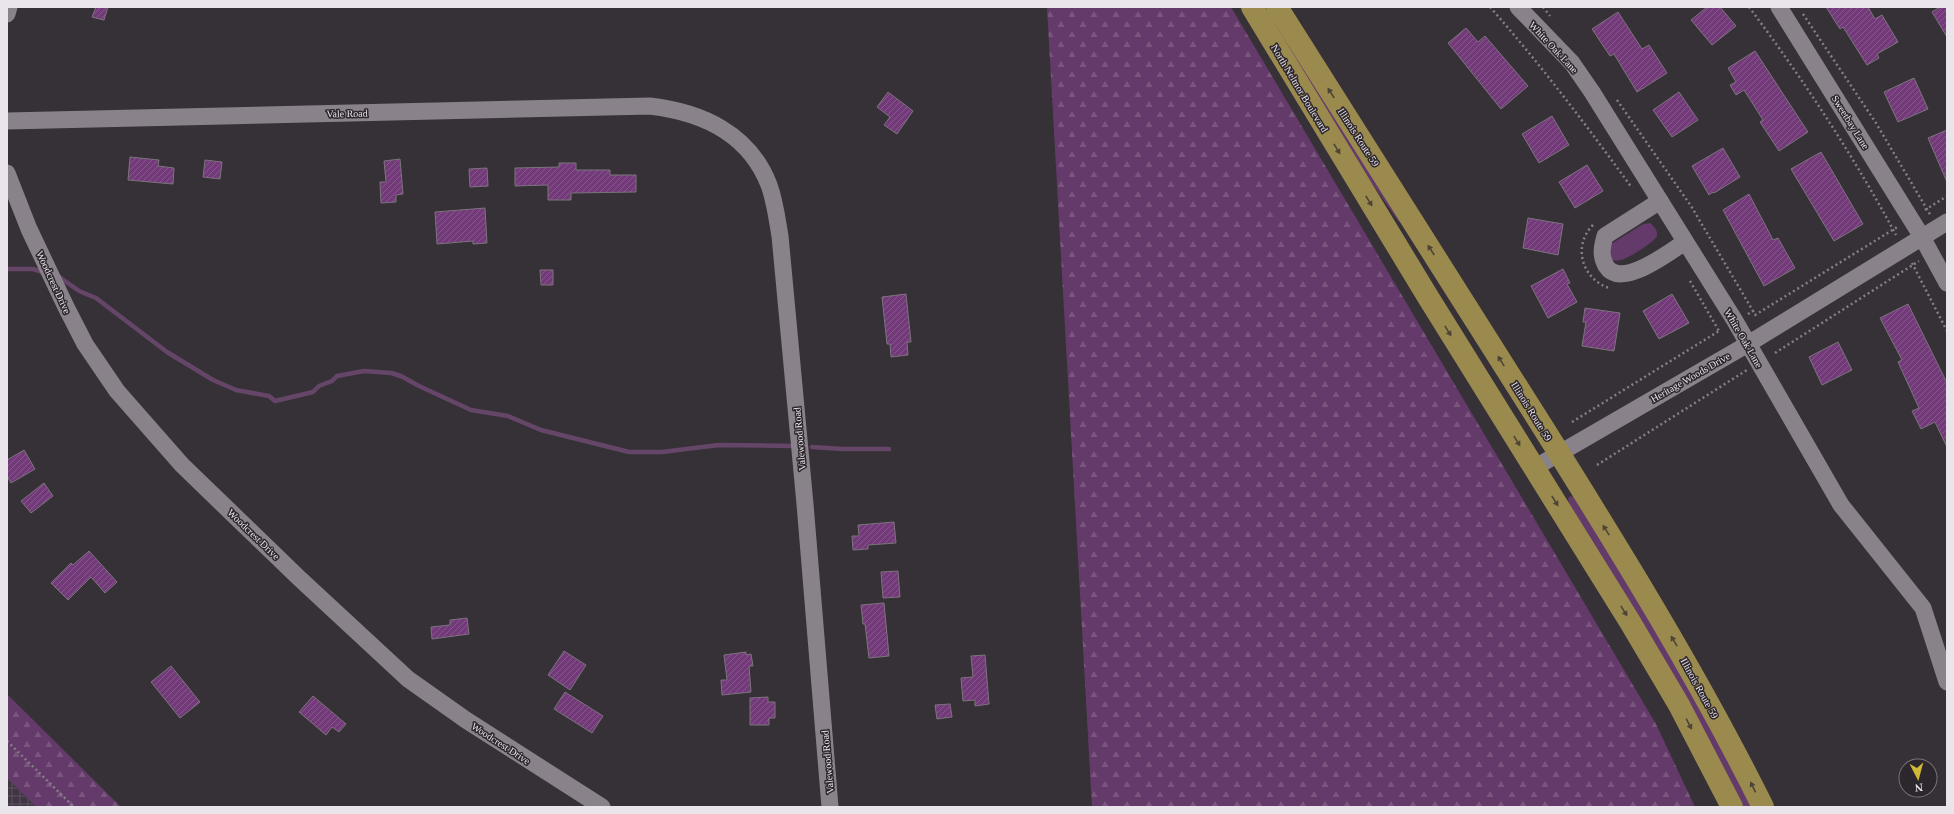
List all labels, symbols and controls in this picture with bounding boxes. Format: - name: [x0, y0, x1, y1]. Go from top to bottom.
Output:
- street label: White Oak Lane: [1527, 19, 1581, 76]
- street label: North Neltnor Boulevard: [1269, 42, 1330, 134]
- one-way arrow: [1328, 87, 1335, 99]
- street label: Sweetbay Lane: [1830, 93, 1872, 152]
- street label: Illinois Route 59: [1336, 106, 1382, 168]
- street label: Vale Road: [326, 108, 368, 119]
- one-way arrow: [1333, 143, 1340, 155]
- one-way arrow: [1365, 196, 1372, 207]
- one-way arrow: [1428, 244, 1435, 256]
- street label: Woodcrest Drive: [34, 249, 73, 316]
- street label: White Oak Lane: [1722, 307, 1765, 370]
- one-way arrow: [1445, 325, 1452, 336]
- street label: Heritage Woods Drive: [1649, 350, 1732, 405]
- one-way arrow: [1497, 356, 1505, 366]
- street label: Illinois Route 59: [1509, 380, 1554, 443]
- street label: Valewood Road: [791, 407, 808, 471]
- one-way arrow: [1514, 435, 1521, 447]
- one-way arrow: [1551, 496, 1559, 506]
- street label: Woodcrest Drive: [225, 507, 282, 562]
- one-way arrow: [1603, 524, 1610, 536]
- one-way arrow: [1620, 606, 1628, 616]
- one-way arrow: [1670, 635, 1677, 647]
- street label: Illinois Route 59: [1678, 656, 1721, 720]
- one-way arrow: [1685, 718, 1692, 730]
- street label: Woodcrest Drive: [469, 720, 533, 767]
- street label: Valewood Road: [819, 730, 836, 794]
- north arrow: [1898, 758, 1938, 798]
- one-way arrow: [1750, 781, 1756, 792]
- text: N: [1914, 782, 1924, 794]

